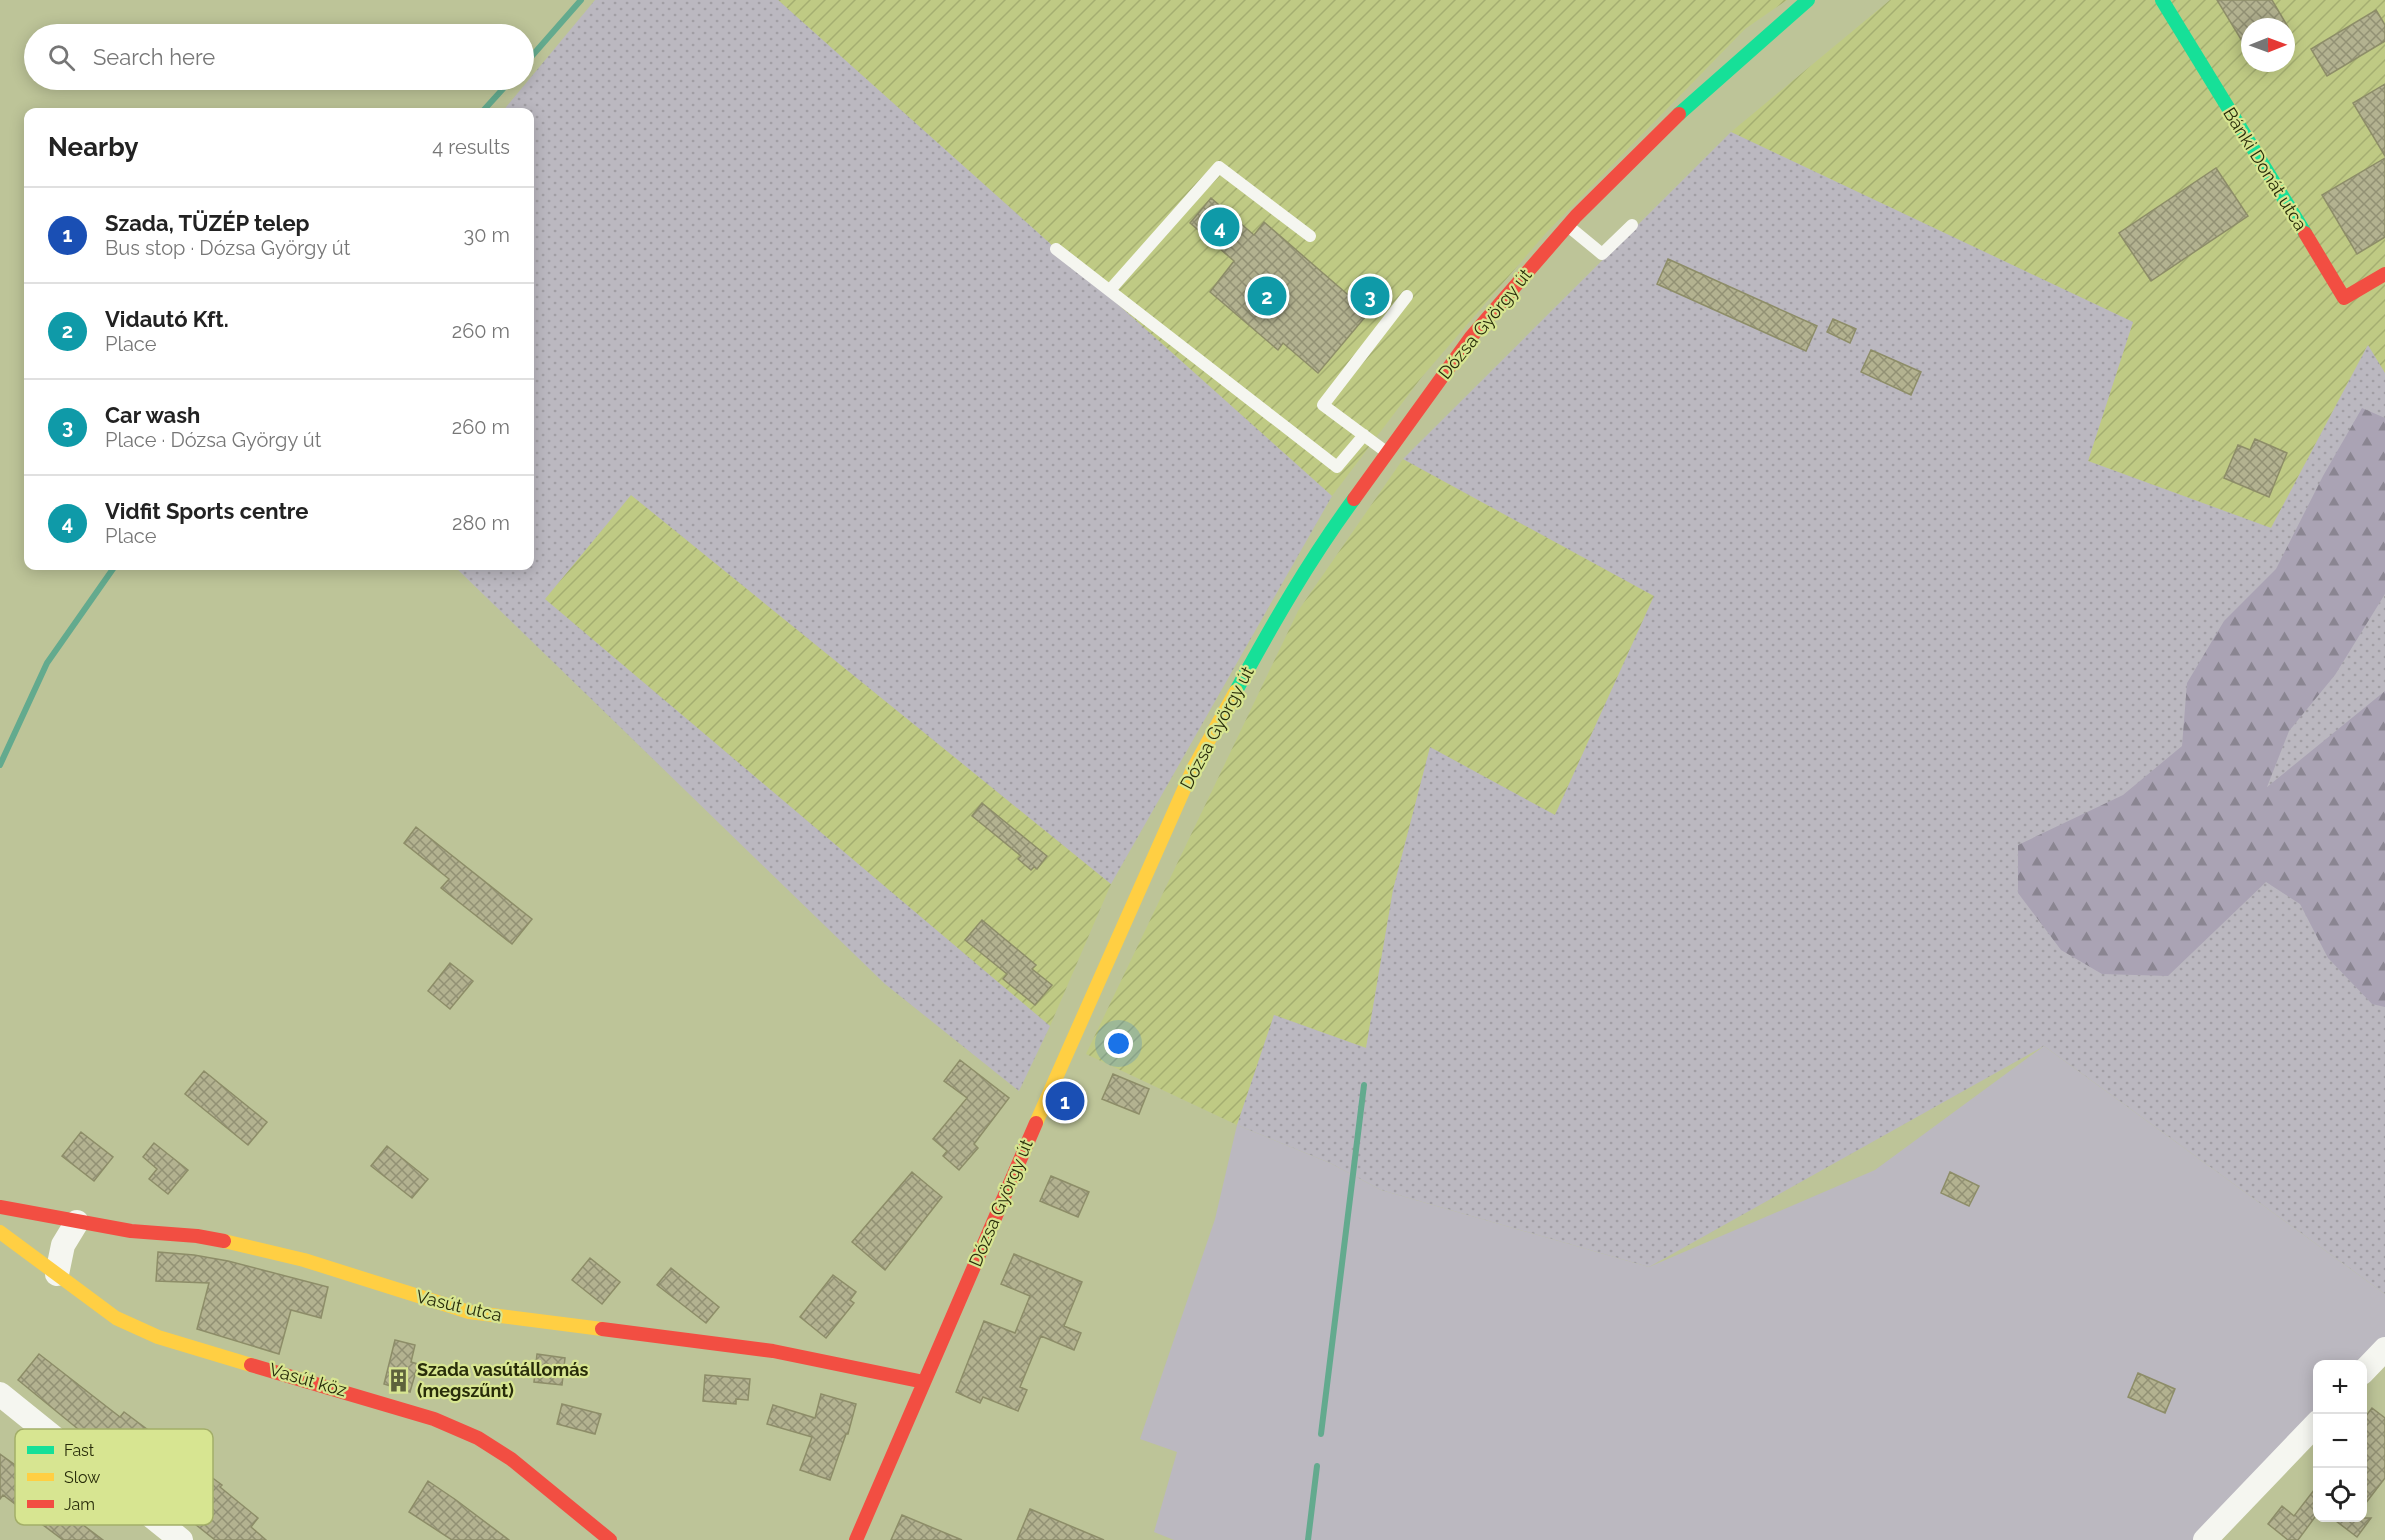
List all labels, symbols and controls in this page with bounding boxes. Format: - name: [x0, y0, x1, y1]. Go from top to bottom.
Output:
- north arrow: [2241, 18, 2295, 72]
- search box: [24, 24, 534, 90]
- icon: search: [45, 41, 78, 74]
- text: Search here: [93, 44, 215, 70]
- street label: Bánki Donát utca: [2219, 103, 2312, 234]
- text: Nearby: [48, 132, 138, 162]
- text: 4 results: [432, 135, 510, 159]
- pin: 4: [1200, 204, 1240, 250]
- text: Szada, TÜZÉP telep: [105, 210, 310, 236]
- text: 1: [63, 223, 72, 247]
- text: 30 m: [464, 223, 510, 247]
- text: Bus stop · Dózsa György út: [105, 236, 350, 260]
- street label: Dózsa György út: [1434, 264, 1536, 383]
- pin: 2: [1248, 274, 1286, 318]
- pin: 3: [1350, 274, 1390, 318]
- text: Vidautó Kft.: [105, 306, 229, 332]
- text: 2: [62, 319, 73, 343]
- text: 260 m: [452, 319, 510, 343]
- text: Place: [105, 332, 156, 356]
- text: Car wash: [105, 402, 200, 428]
- text: 3: [62, 415, 73, 439]
- text: 260 m: [452, 415, 510, 439]
- text: Place · Dózsa György út: [105, 428, 321, 452]
- text: Vidfit Sports centre: [105, 498, 308, 524]
- text: 4: [62, 511, 73, 535]
- text: 280 m: [452, 511, 510, 535]
- text: Place: [105, 524, 156, 548]
- street label: Dózsa György út: [1175, 663, 1258, 793]
- your location: [1104, 1029, 1133, 1058]
- pin: 1: [1046, 1078, 1084, 1124]
- street label: Dózsa György út: [964, 1136, 1037, 1269]
- street label: Vasút utca: [414, 1285, 504, 1326]
- street label: Vasút köz: [267, 1358, 349, 1401]
- place label: Szada vasútállomás (megszűnt): [417, 1359, 589, 1401]
- map controls: [2313, 1360, 2367, 1522]
- button: +: [2313, 1360, 2367, 1414]
- building icon: Szada vasútállomás (megszűnt): [386, 1367, 412, 1393]
- button: −: [2313, 1414, 2367, 1468]
- legend: [15, 1429, 213, 1525]
- text: Fast: [64, 1441, 95, 1460]
- text: Slow: [64, 1468, 100, 1487]
- button: locate: [2313, 1468, 2367, 1522]
- text: Jam: [64, 1495, 95, 1514]

